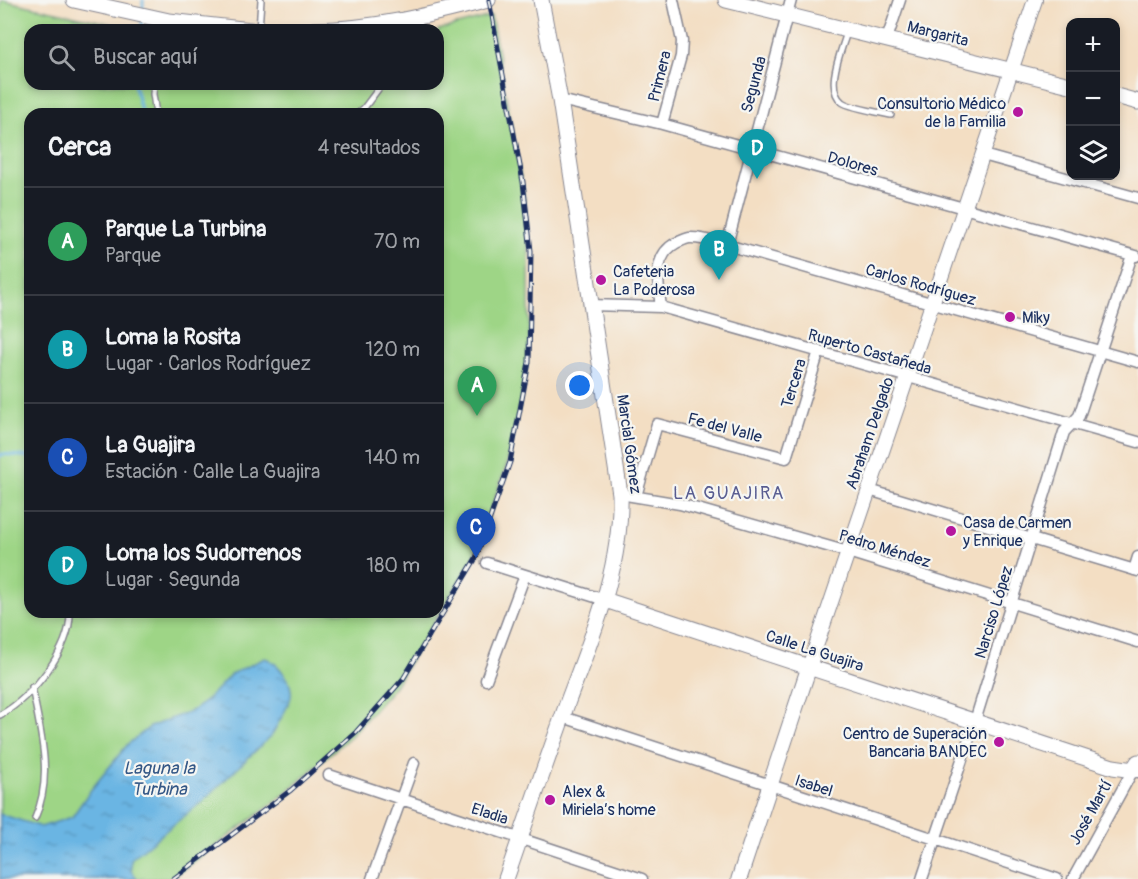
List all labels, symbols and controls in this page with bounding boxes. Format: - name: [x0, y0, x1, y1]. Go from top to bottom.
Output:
- street label: Margarita: [905, 17, 971, 51]
- map controls: [1066, 18, 1120, 180]
- button: +: [1066, 18, 1120, 72]
- search box: [24, 24, 444, 90]
- icon: search: [45, 41, 78, 74]
- text: Buscar aquí: [93, 43, 198, 71]
- street label: Primera: [644, 49, 676, 104]
- street label: Segunda: [737, 54, 771, 115]
- button: −: [1066, 72, 1120, 126]
- place label: Consultorio Médico de la Familia: [877, 94, 1006, 132]
- marker: Consultorio Médico de la Familia: [1011, 105, 1025, 119]
- button: layers: [1066, 126, 1120, 180]
- pin: D: [738, 130, 777, 179]
- text: Cerca: [48, 131, 111, 163]
- text: 4 resultados: [318, 135, 420, 160]
- street label: Dolores: [825, 147, 880, 181]
- text: Parque La Turbina: [105, 215, 266, 243]
- text: A: [61, 229, 74, 254]
- text: 70 m: [374, 229, 420, 254]
- pin: B: [700, 230, 738, 280]
- text: Parque: [105, 243, 161, 268]
- street label: Carlos Rodríguez: [863, 260, 978, 310]
- place label: Cafeteria La Poderosa: [613, 262, 695, 300]
- marker: Cafeteria La Poderosa: [594, 273, 608, 287]
- place label: Miky: [1022, 308, 1050, 328]
- marker: Miky: [1003, 310, 1017, 324]
- text: Loma la Rosita: [105, 323, 241, 351]
- street label: Ruperto Castañeda: [806, 325, 934, 379]
- text: B: [62, 337, 73, 362]
- text: 120 m: [365, 337, 420, 362]
- text: Lugar · Carlos Rodríguez: [105, 351, 311, 376]
- street label: Tercera: [777, 356, 811, 410]
- pin: A: [458, 366, 496, 416]
- your location: [565, 371, 594, 400]
- street label: Abraham Delgado: [841, 374, 899, 492]
- street label: Marcial Gómez: [612, 393, 646, 495]
- street label: Fe del Valle: [685, 408, 764, 448]
- text: La Guajira: [105, 431, 195, 459]
- text: C: [61, 445, 74, 470]
- text: 140 m: [365, 445, 420, 470]
- text: Estación · Calle La Guajira: [105, 459, 320, 484]
- district label: LA GUAJIRA: [673, 482, 785, 505]
- pin: C: [456, 508, 496, 558]
- place label: Casa de Carmen y Enrique: [962, 513, 1072, 551]
- marker: Casa de Carmen y Enrique: [944, 524, 958, 538]
- street label: Pedro Méndez: [836, 525, 933, 572]
- text: Loma los Sudorrenos: [105, 539, 301, 567]
- text: D: [61, 553, 74, 578]
- text: 180 m: [366, 553, 420, 578]
- street label: Narciso López: [970, 564, 1018, 661]
- text: Lugar · Segunda: [105, 567, 240, 592]
- street label: Calle La Guajira: [763, 626, 866, 676]
- place label: Centro de Superación Bancaria BANDEC: [843, 724, 987, 762]
- marker: Centro de Superación Bancaria BANDEC: [992, 735, 1006, 749]
- water label: Laguna la Turbina: [123, 757, 197, 801]
- street label: Isabel: [792, 770, 835, 801]
- street label: José Martí: [1065, 777, 1117, 848]
- place label: Alex & Miriela’s home: [562, 782, 656, 820]
- marker: Alex & Miriela’s home: [543, 793, 557, 807]
- street label: Eladia: [469, 799, 511, 829]

